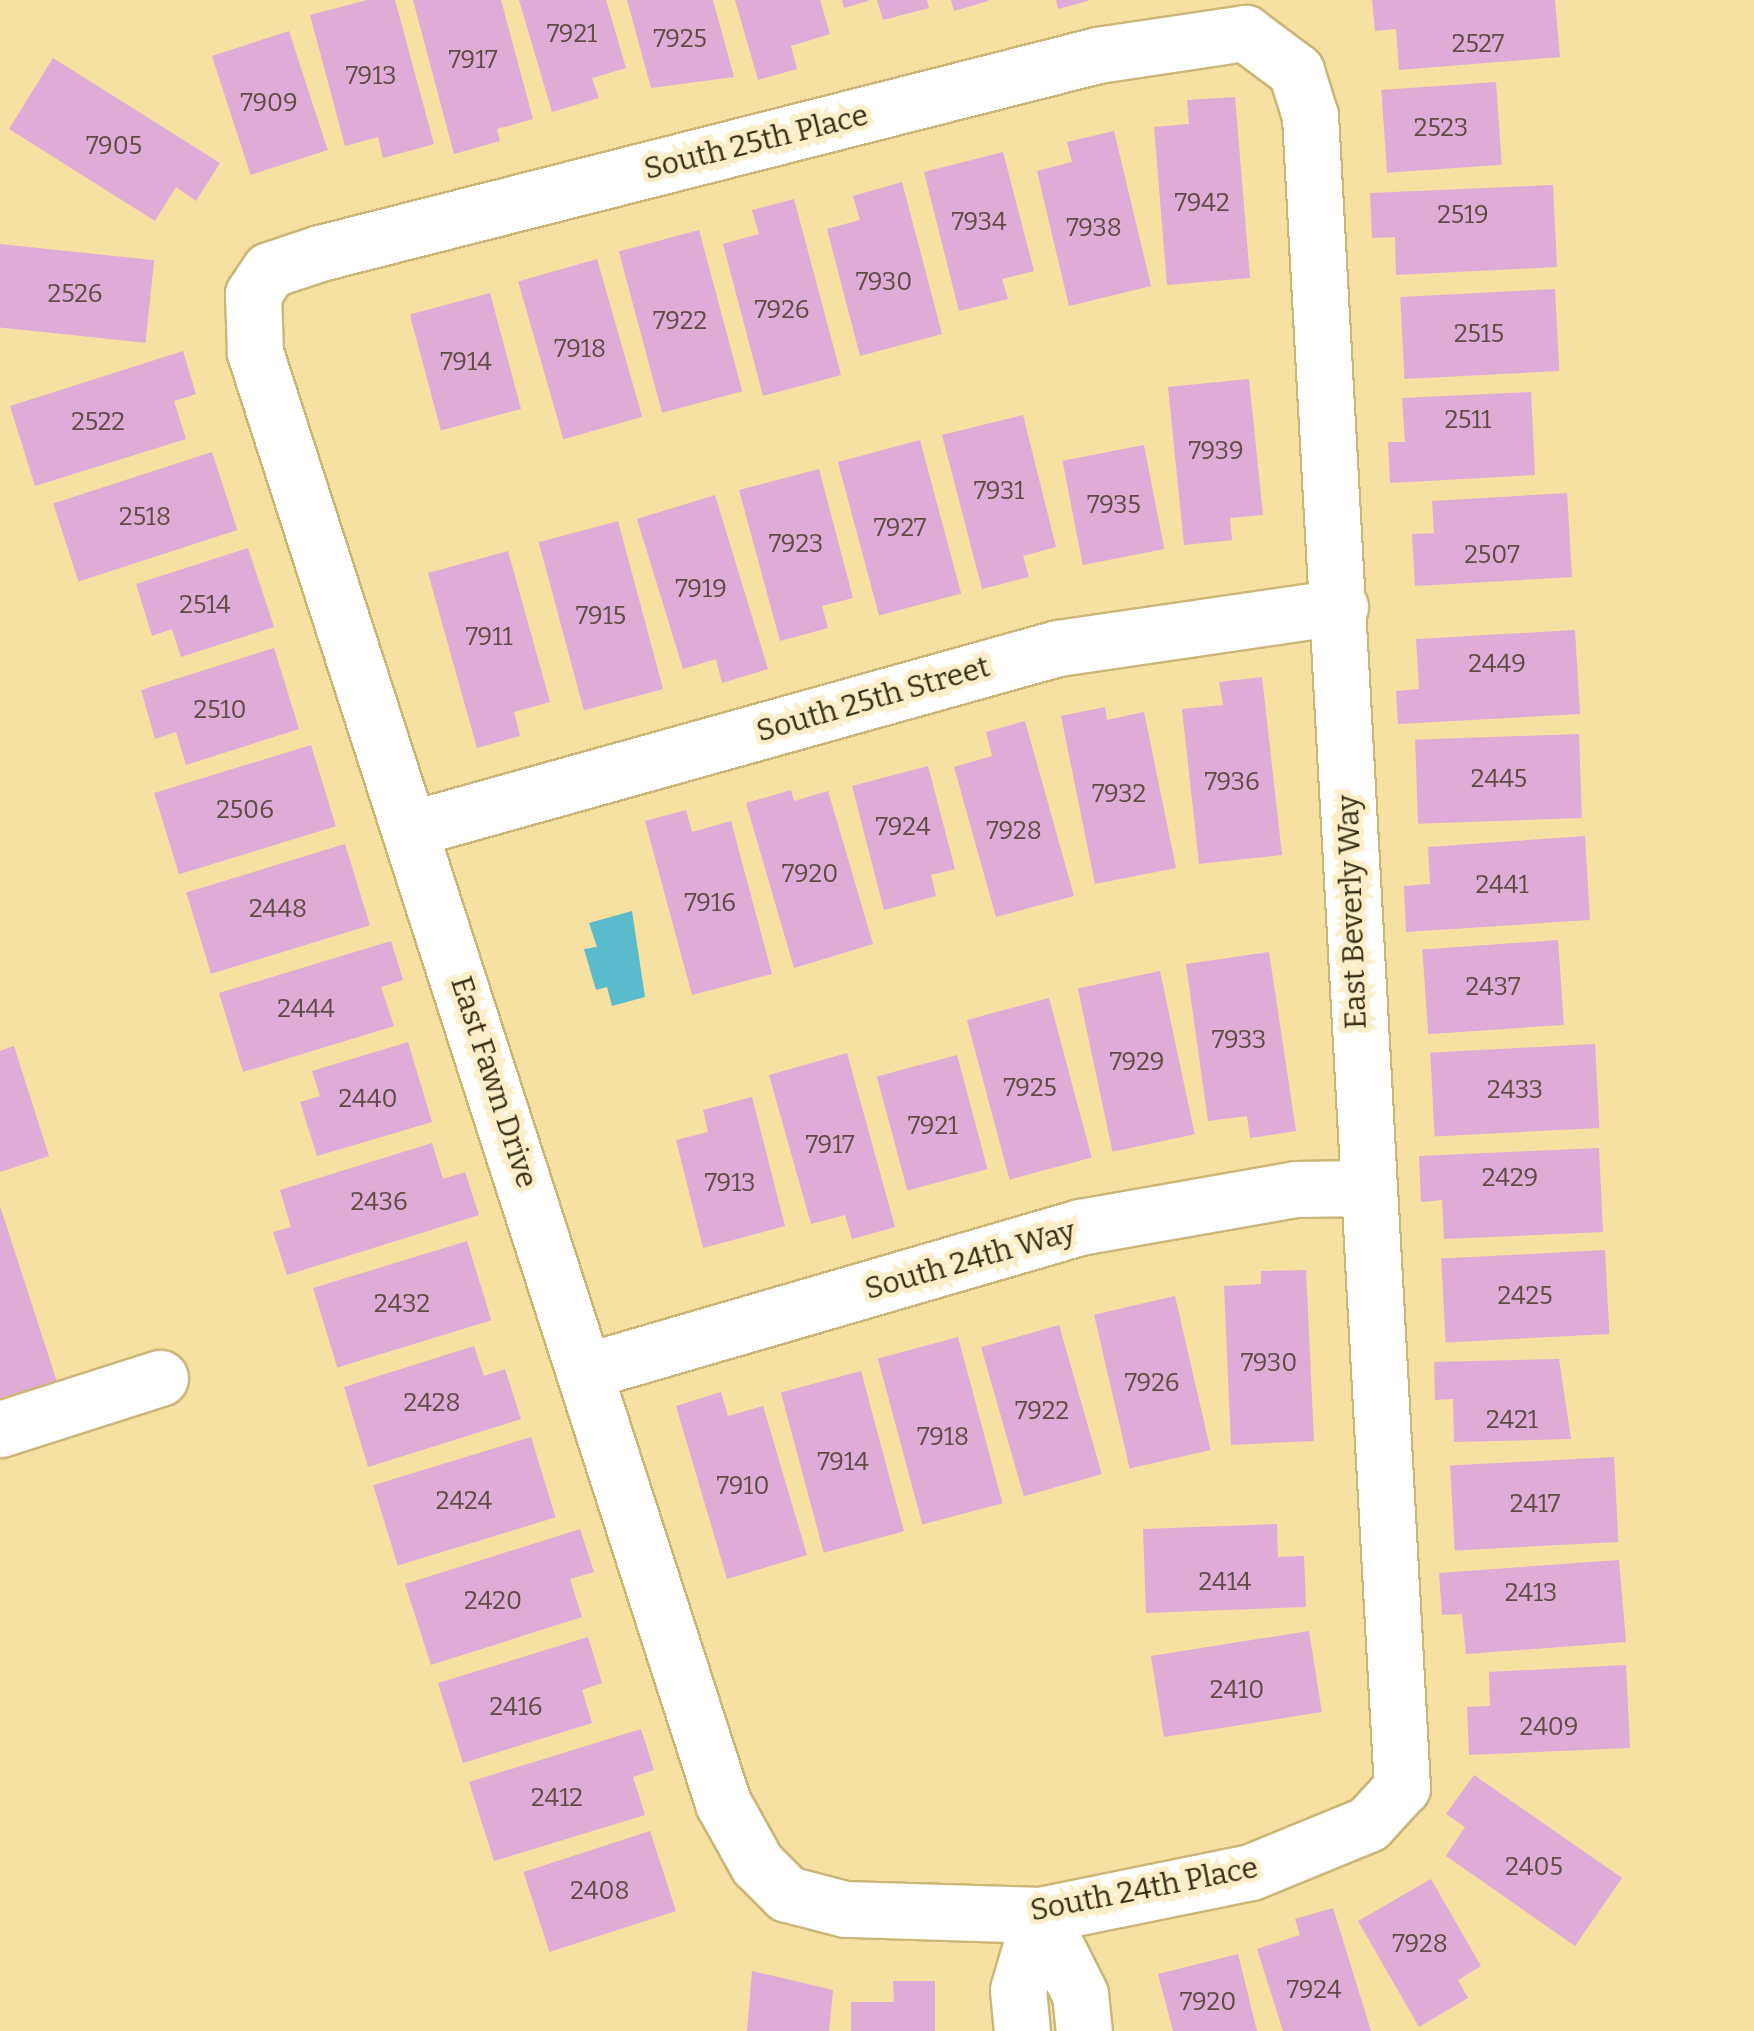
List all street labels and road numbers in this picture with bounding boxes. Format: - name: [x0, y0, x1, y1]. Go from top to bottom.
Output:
- street label: South 25th Place: [640, 97, 872, 187]
- street label: South 25th Street: [752, 648, 994, 750]
- street label: East Beverly Way: [1330, 794, 1374, 1030]
- street label: East Fawn Drive: [443, 972, 545, 1192]
- street label: South 24th Way: [861, 1213, 1079, 1307]
- street label: South 24th Place: [1027, 1849, 1261, 1929]

